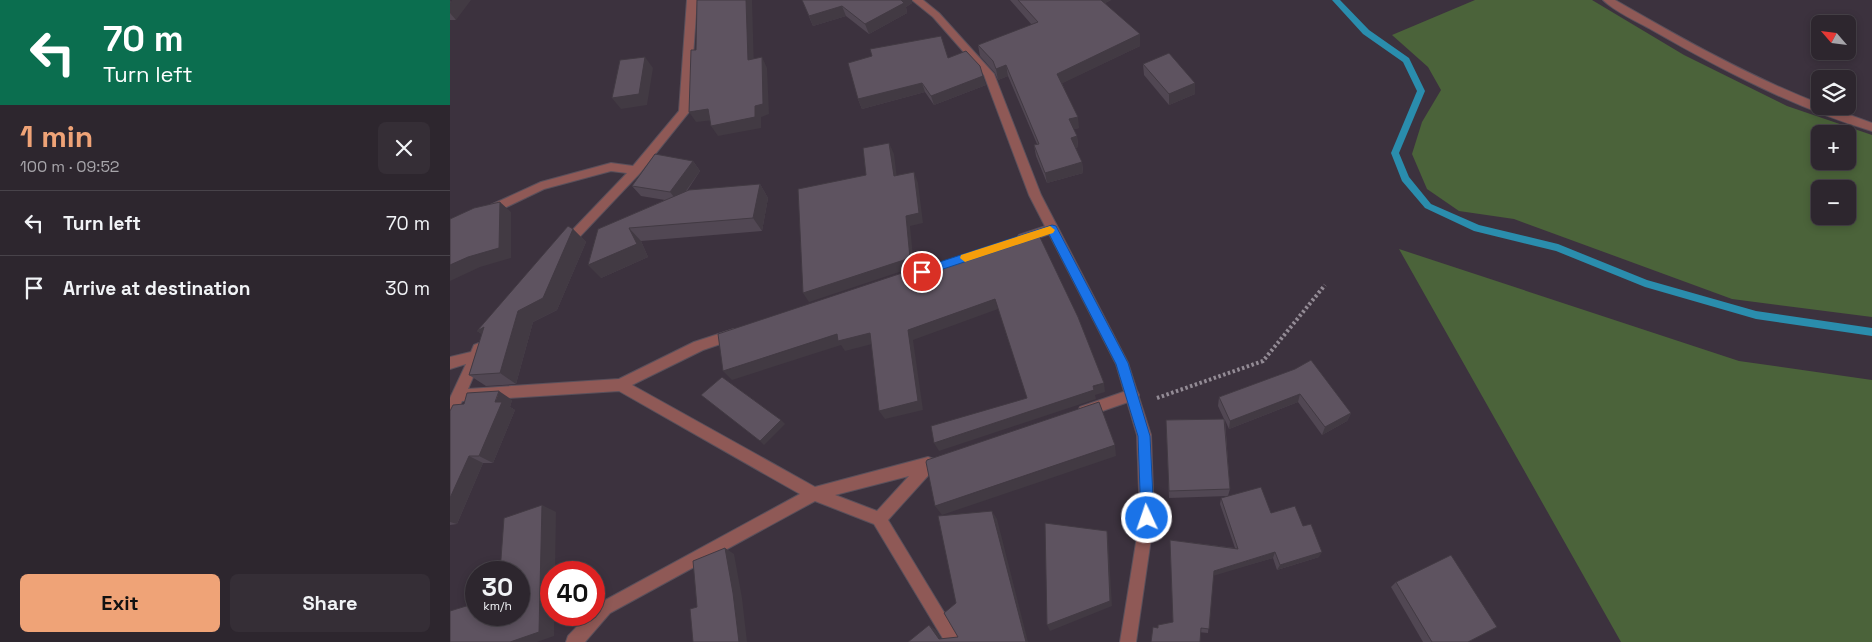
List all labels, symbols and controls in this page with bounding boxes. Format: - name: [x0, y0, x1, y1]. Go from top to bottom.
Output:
- north arrow: [1811, 15, 1856, 60]
- map controls: [1811, 15, 1856, 225]
- text: 70 m: [103, 17, 184, 61]
- icon: left: [20, 20, 85, 85]
- text: Turn left: [103, 60, 193, 88]
- button: layers: [1811, 70, 1856, 115]
- text: 1 min: [20, 117, 93, 156]
- button: close: [378, 122, 430, 174]
- button: +: [1811, 125, 1856, 170]
- text: 100 m · 09:52: [20, 156, 120, 177]
- button: −: [1811, 180, 1856, 225]
- icon: left: [20, 209, 48, 237]
- text: Turn left: [63, 211, 141, 236]
- text: 70 m: [386, 211, 430, 236]
- pin: [901, 251, 943, 293]
- icon: arrive: [908, 258, 936, 286]
- icon: arrive: [20, 274, 48, 302]
- text: Arrive at destination: [63, 276, 251, 301]
- text: 30 m: [385, 276, 430, 301]
- position arrow: [1120, 491, 1172, 543]
- speed limit sign: 40: [540, 561, 605, 626]
- text: 30: [482, 571, 513, 603]
- button: Exit: [20, 574, 220, 632]
- button: Share: [230, 574, 430, 632]
- text: km/h: [483, 598, 512, 614]

